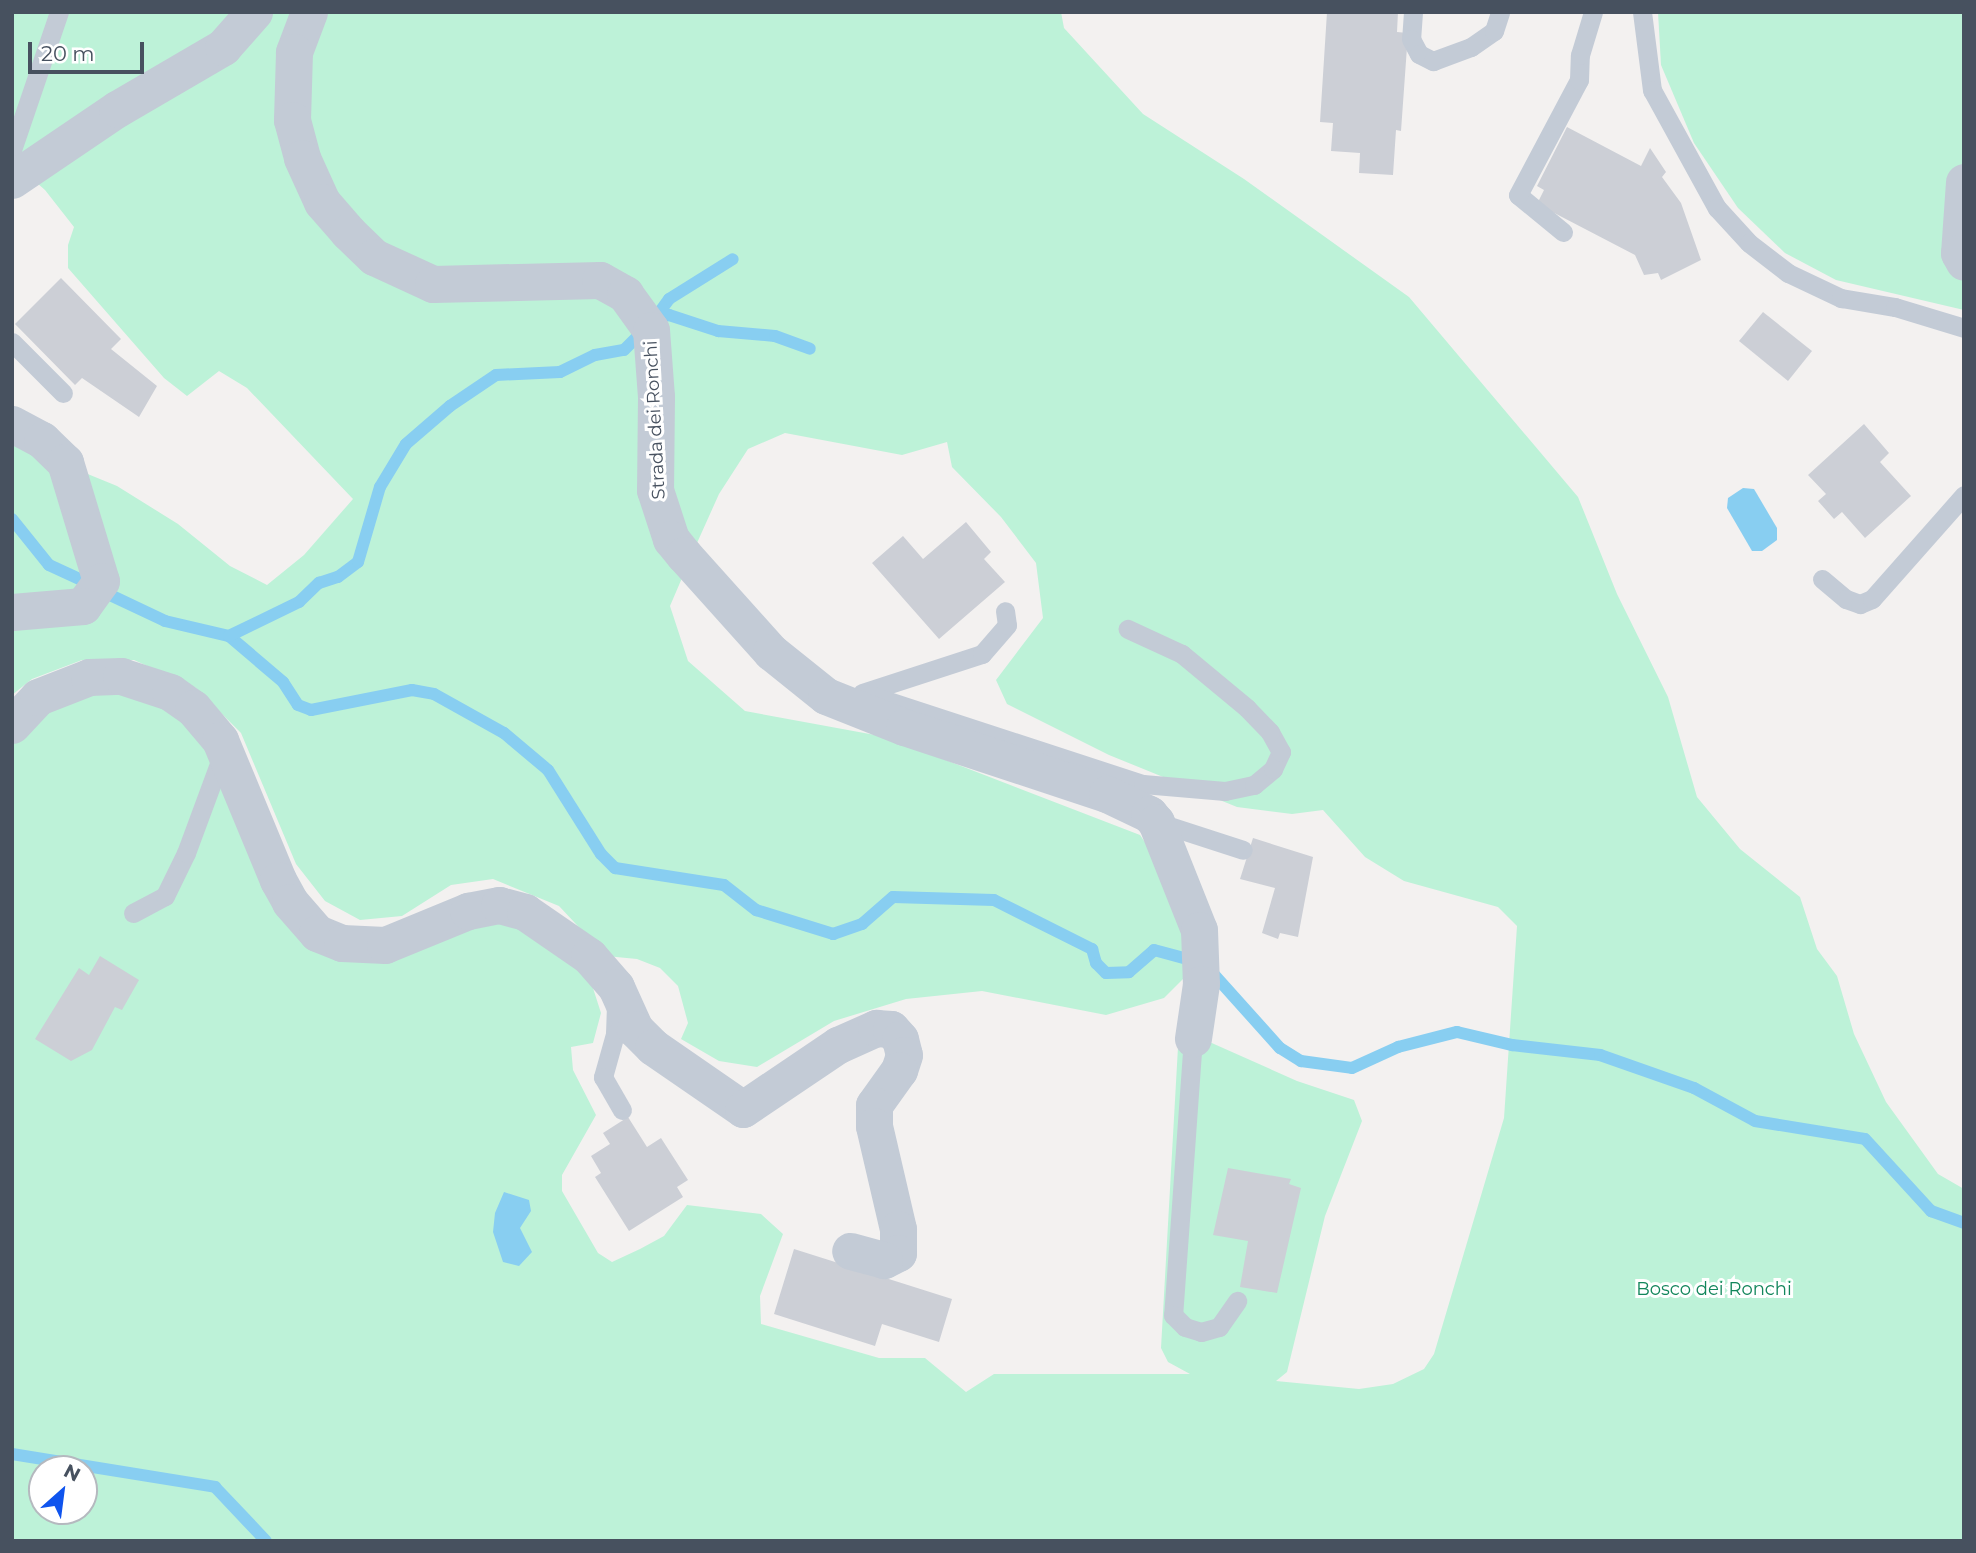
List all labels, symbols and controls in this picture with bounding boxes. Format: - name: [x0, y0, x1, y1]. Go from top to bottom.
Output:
- scale bar: [32, 28, 147, 72]
- text: 20 m: [41, 41, 95, 66]
- street label: Strada dei Ronchi: [640, 340, 670, 500]
- park label: Bosco dei Ronchi: [1636, 1278, 1792, 1300]
- north arrow: [28, 1455, 98, 1525]
- text: N: [60, 1459, 84, 1487]

